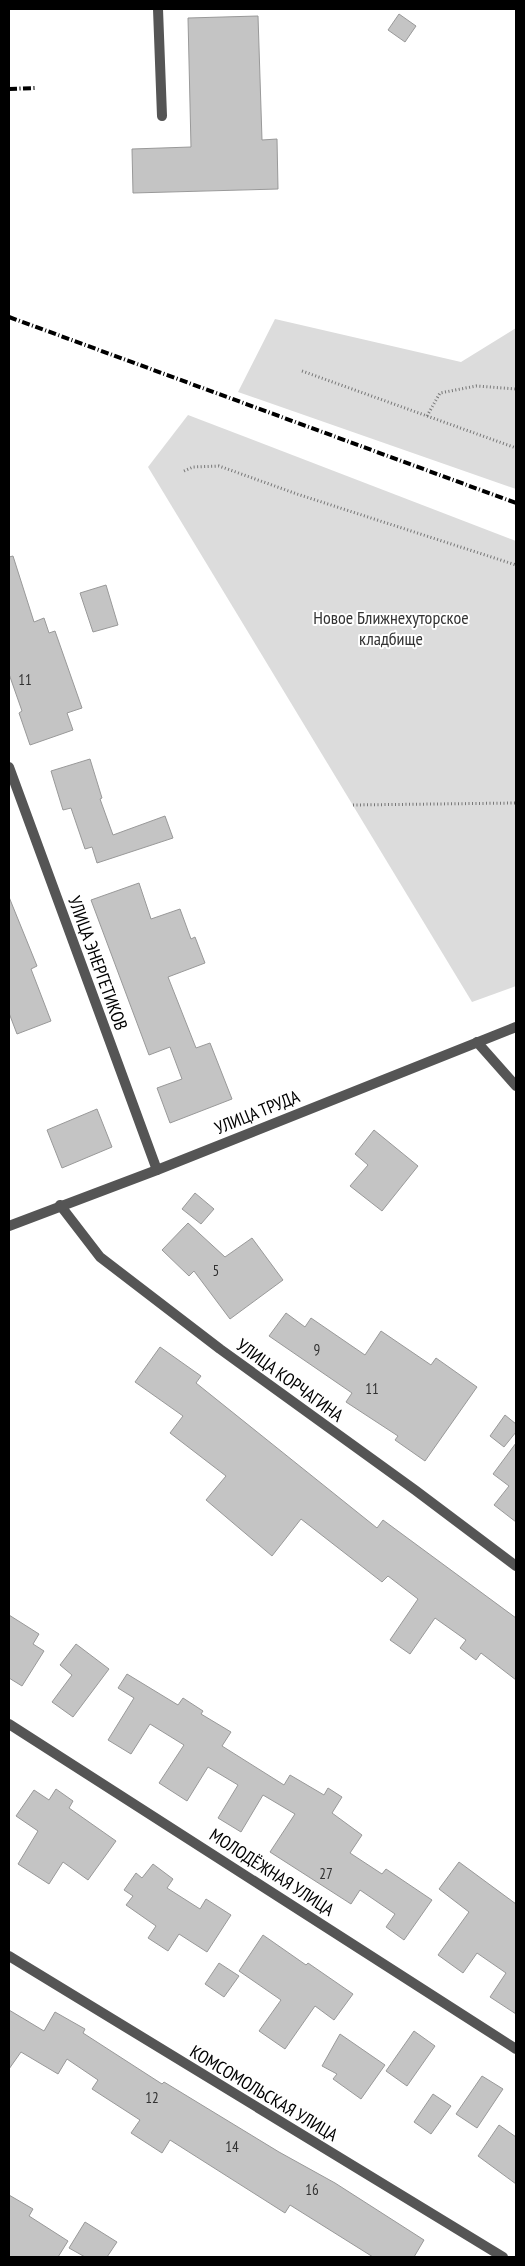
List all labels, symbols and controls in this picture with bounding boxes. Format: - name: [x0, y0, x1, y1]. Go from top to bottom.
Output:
- park label: Новое Ближнехуторское кладбище: [313, 606, 469, 650]
- house number: 11: [18, 670, 32, 689]
- street label: УЛИЦА ЭНЕРГЕТИКОВ: [63, 893, 133, 1033]
- street label: УЛИЦА ТРУДА: [211, 1084, 303, 1139]
- house number: 5: [213, 1261, 219, 1280]
- street label: УЛИЦА КОРЧАГИНА: [232, 1333, 348, 1427]
- house number: 9: [314, 1340, 320, 1359]
- house number: 11: [365, 1379, 379, 1398]
- street label: МОЛОДЁЖНАЯ УЛИЦА: [205, 1823, 339, 1921]
- house number: 27: [319, 1864, 333, 1883]
- street label: КОМСОМОЛЬСКАЯ УЛИЦА: [186, 2040, 343, 2146]
- house number: 12: [145, 2088, 159, 2107]
- house number: 14: [225, 2137, 239, 2156]
- house number: 16: [305, 2180, 319, 2199]

